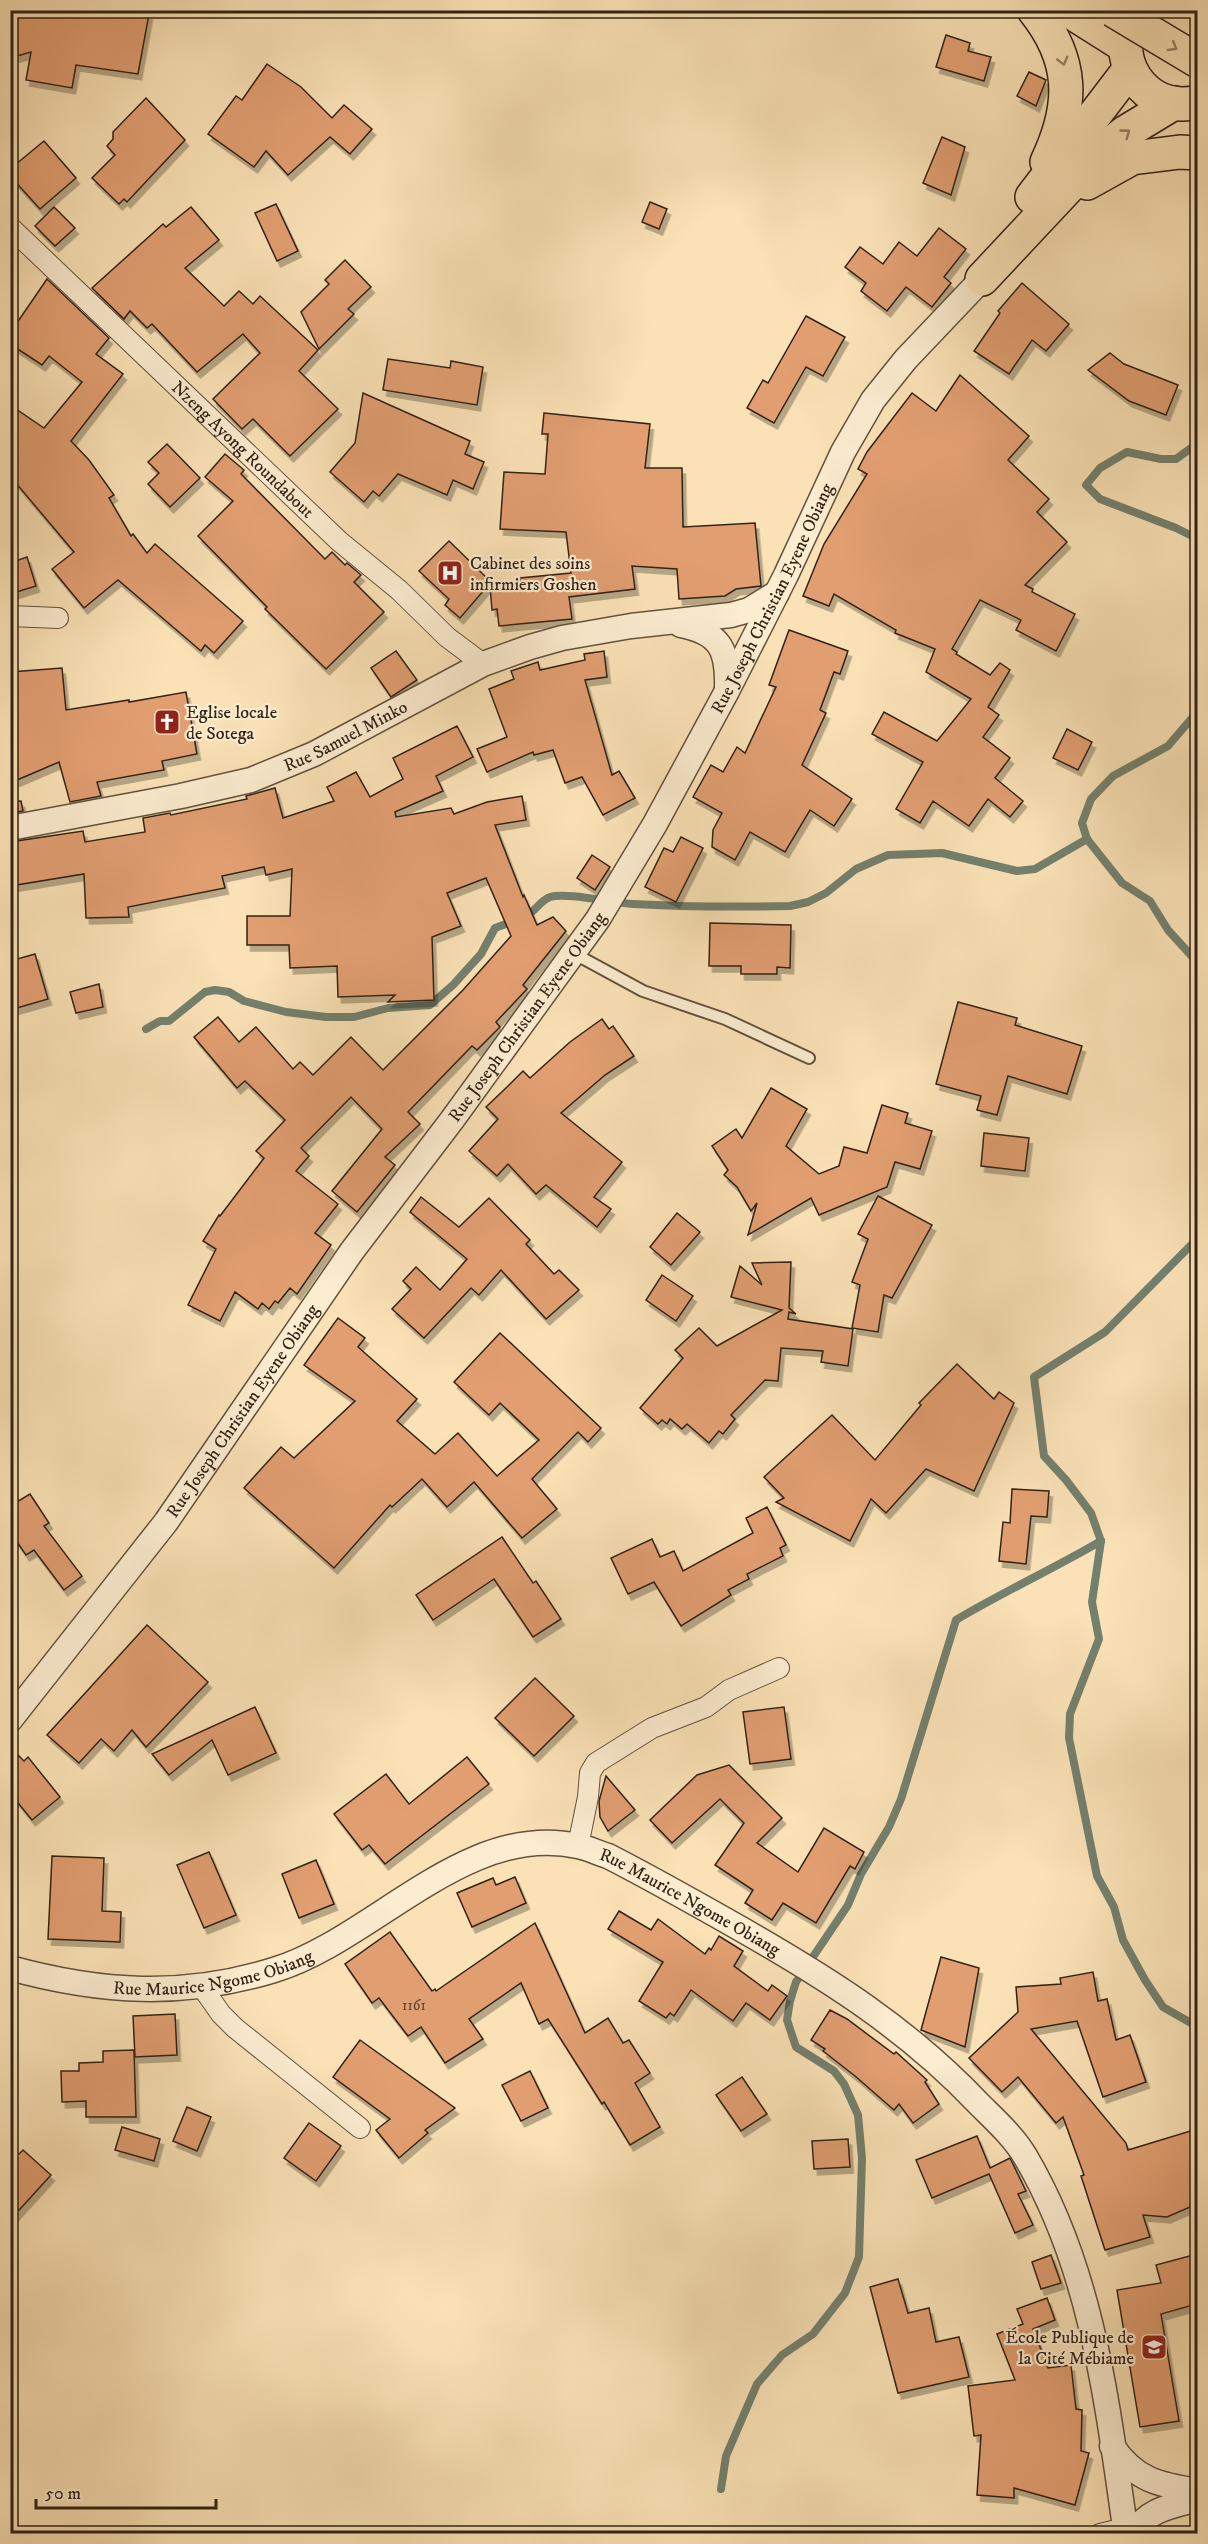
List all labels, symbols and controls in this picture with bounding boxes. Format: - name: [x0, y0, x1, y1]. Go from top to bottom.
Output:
- one-way arrow: [1167, 39, 1177, 51]
- one-way arrow: [1055, 56, 1068, 66]
- one-way arrow: [1119, 129, 1130, 140]
- street label: Nzeng Ayong Roundabout: [166, 377, 318, 523]
- street label: Rue Joseph Christian Eyene Obiang: [707, 480, 839, 718]
- place label: Cabinet des soins infirmiers Goshen: [470, 553, 597, 596]
- hospital icon: Cabinet des soins infirmiers Goshen: [435, 558, 465, 588]
- street label: Rue Samuel Minko: [281, 696, 412, 777]
- place label: Eglise locale de Sotega: [186, 702, 277, 745]
- church icon: Eglise locale de Sotega: [152, 707, 182, 737]
- street label: Rue Joseph Christian Eyene Obiang: [444, 908, 612, 1127]
- street label: Rue Joseph Christian Eyene Obiang: [162, 1300, 324, 1522]
- street label: Rue Maurice Ngome Obiang: [597, 1844, 784, 1961]
- street label: Rue Maurice Ngome Obiang: [112, 1945, 317, 2001]
- house number: 1161: [402, 1996, 426, 2015]
- place label: École Publique de la Cité Mébiame: [1005, 2327, 1134, 2370]
- school or university icon: École Publique de la Cité Mébiame: [1139, 2332, 1169, 2362]
- scale bar: [36, 2472, 216, 2510]
- text: 50 m: [45, 2483, 81, 2505]

